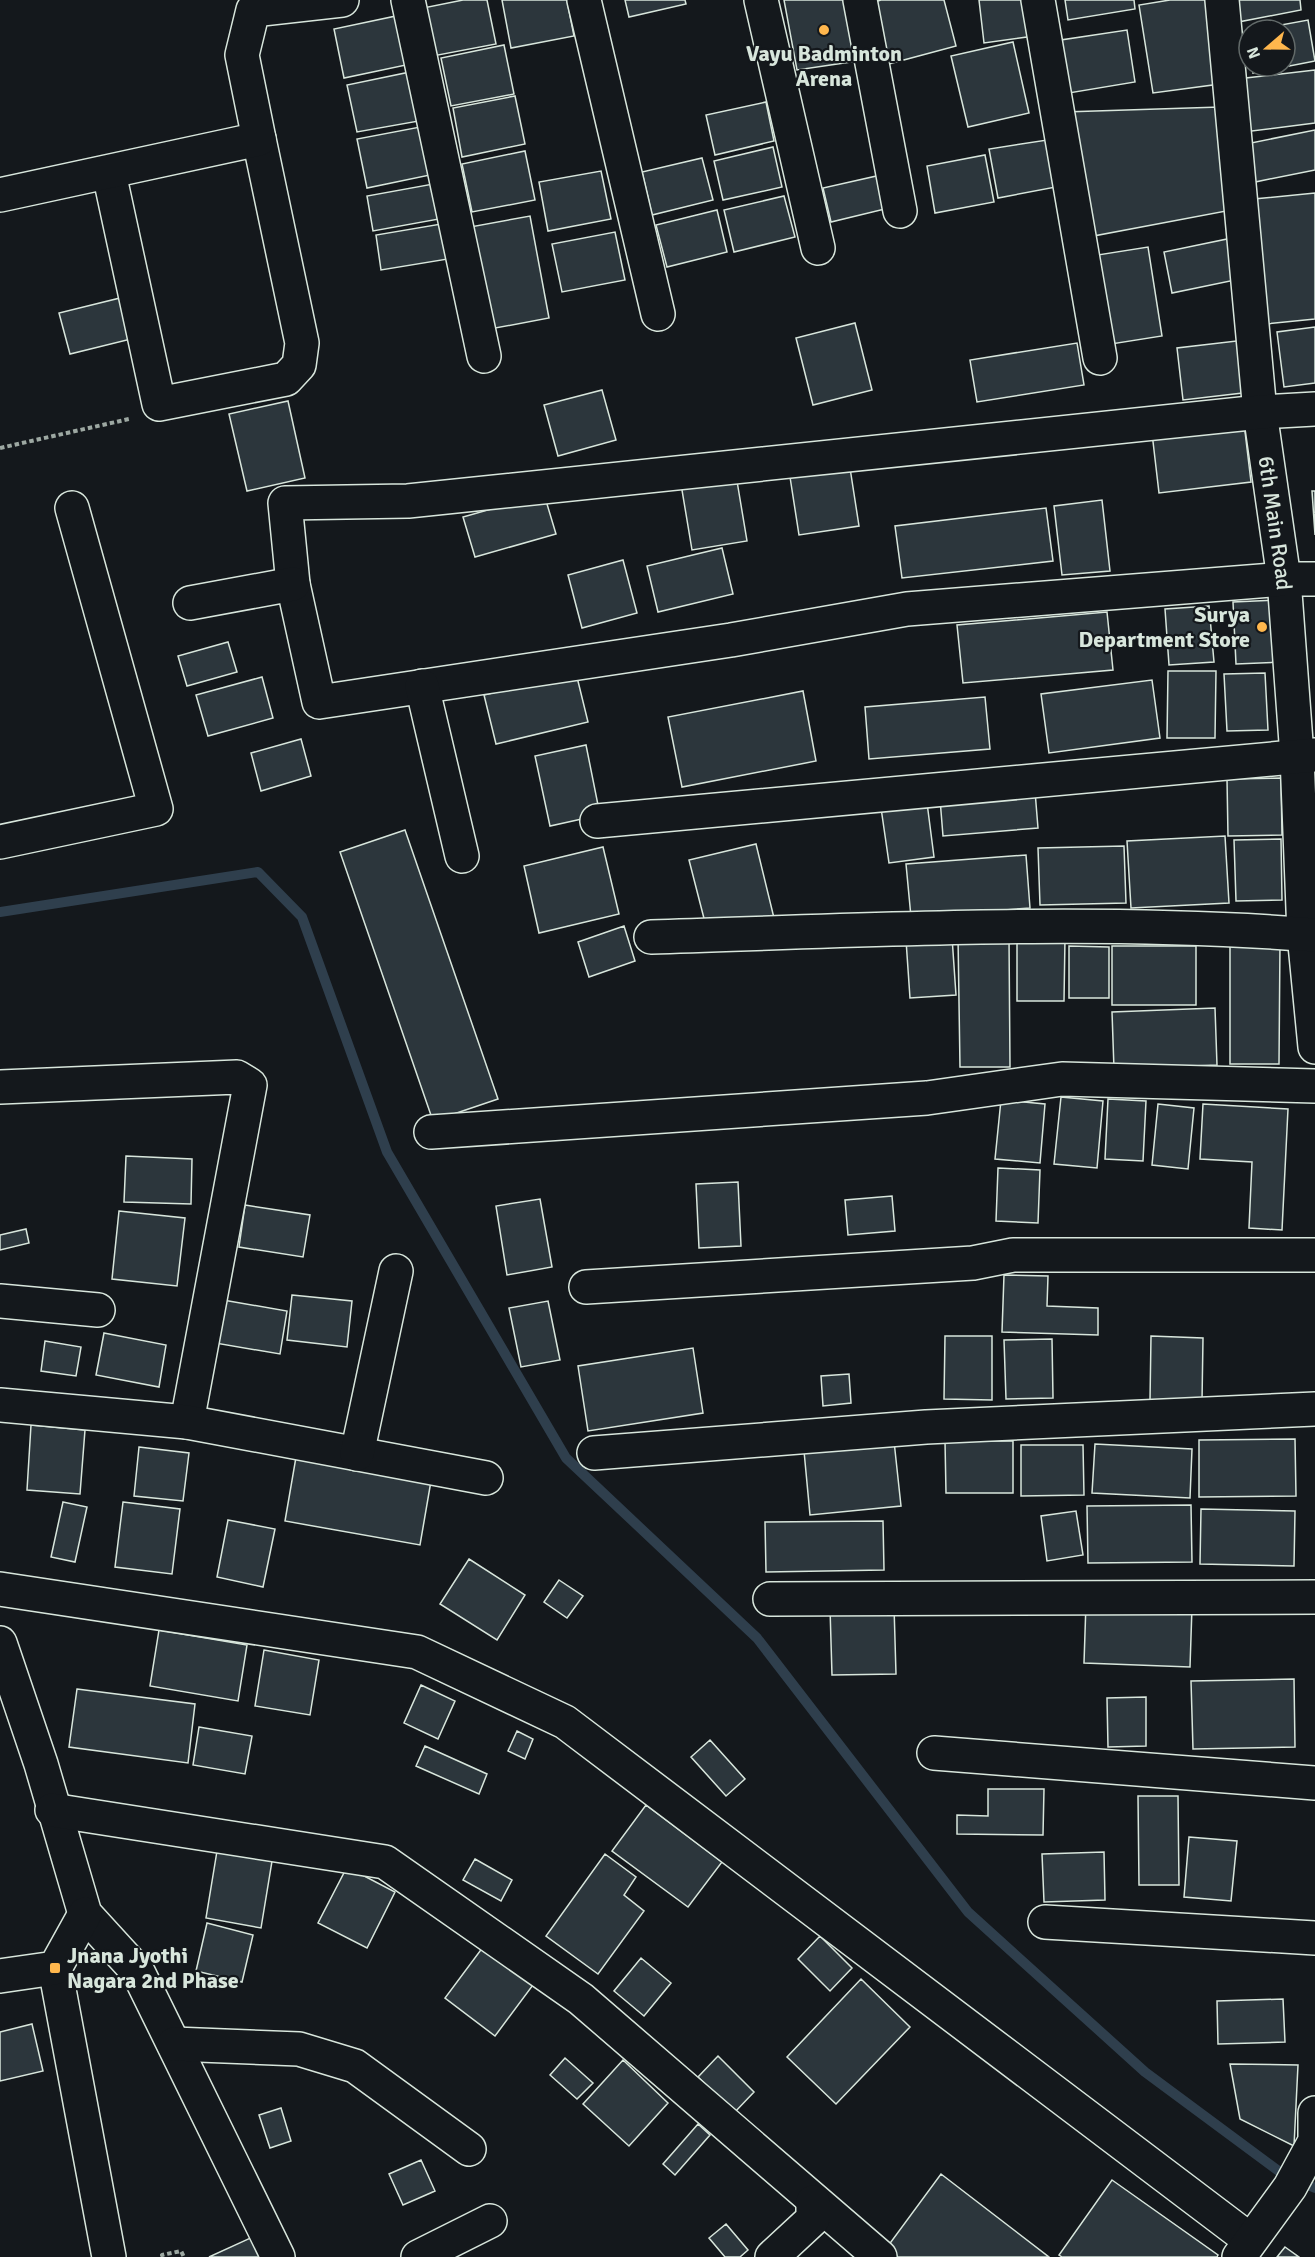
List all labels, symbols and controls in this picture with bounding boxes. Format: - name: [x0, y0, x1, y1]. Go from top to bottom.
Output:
- north arrow: [1237, 18, 1297, 78]
- marker: Vayu Badminton Arena: [817, 23, 831, 37]
- place label: Vayu Badminton Arena: [746, 40, 902, 92]
- text: N: [1243, 44, 1265, 61]
- street label: 6th Main Road: [1252, 454, 1298, 591]
- place label: Surya Department Store: [1079, 601, 1250, 653]
- marker: Surya Department Store: [1255, 620, 1269, 634]
- place label: Jnana Jyothi Nagara 2nd Phase: [67, 1942, 239, 1994]
- marker: Jnana Jyothi Nagara 2nd Phase: [48, 1961, 62, 1975]

